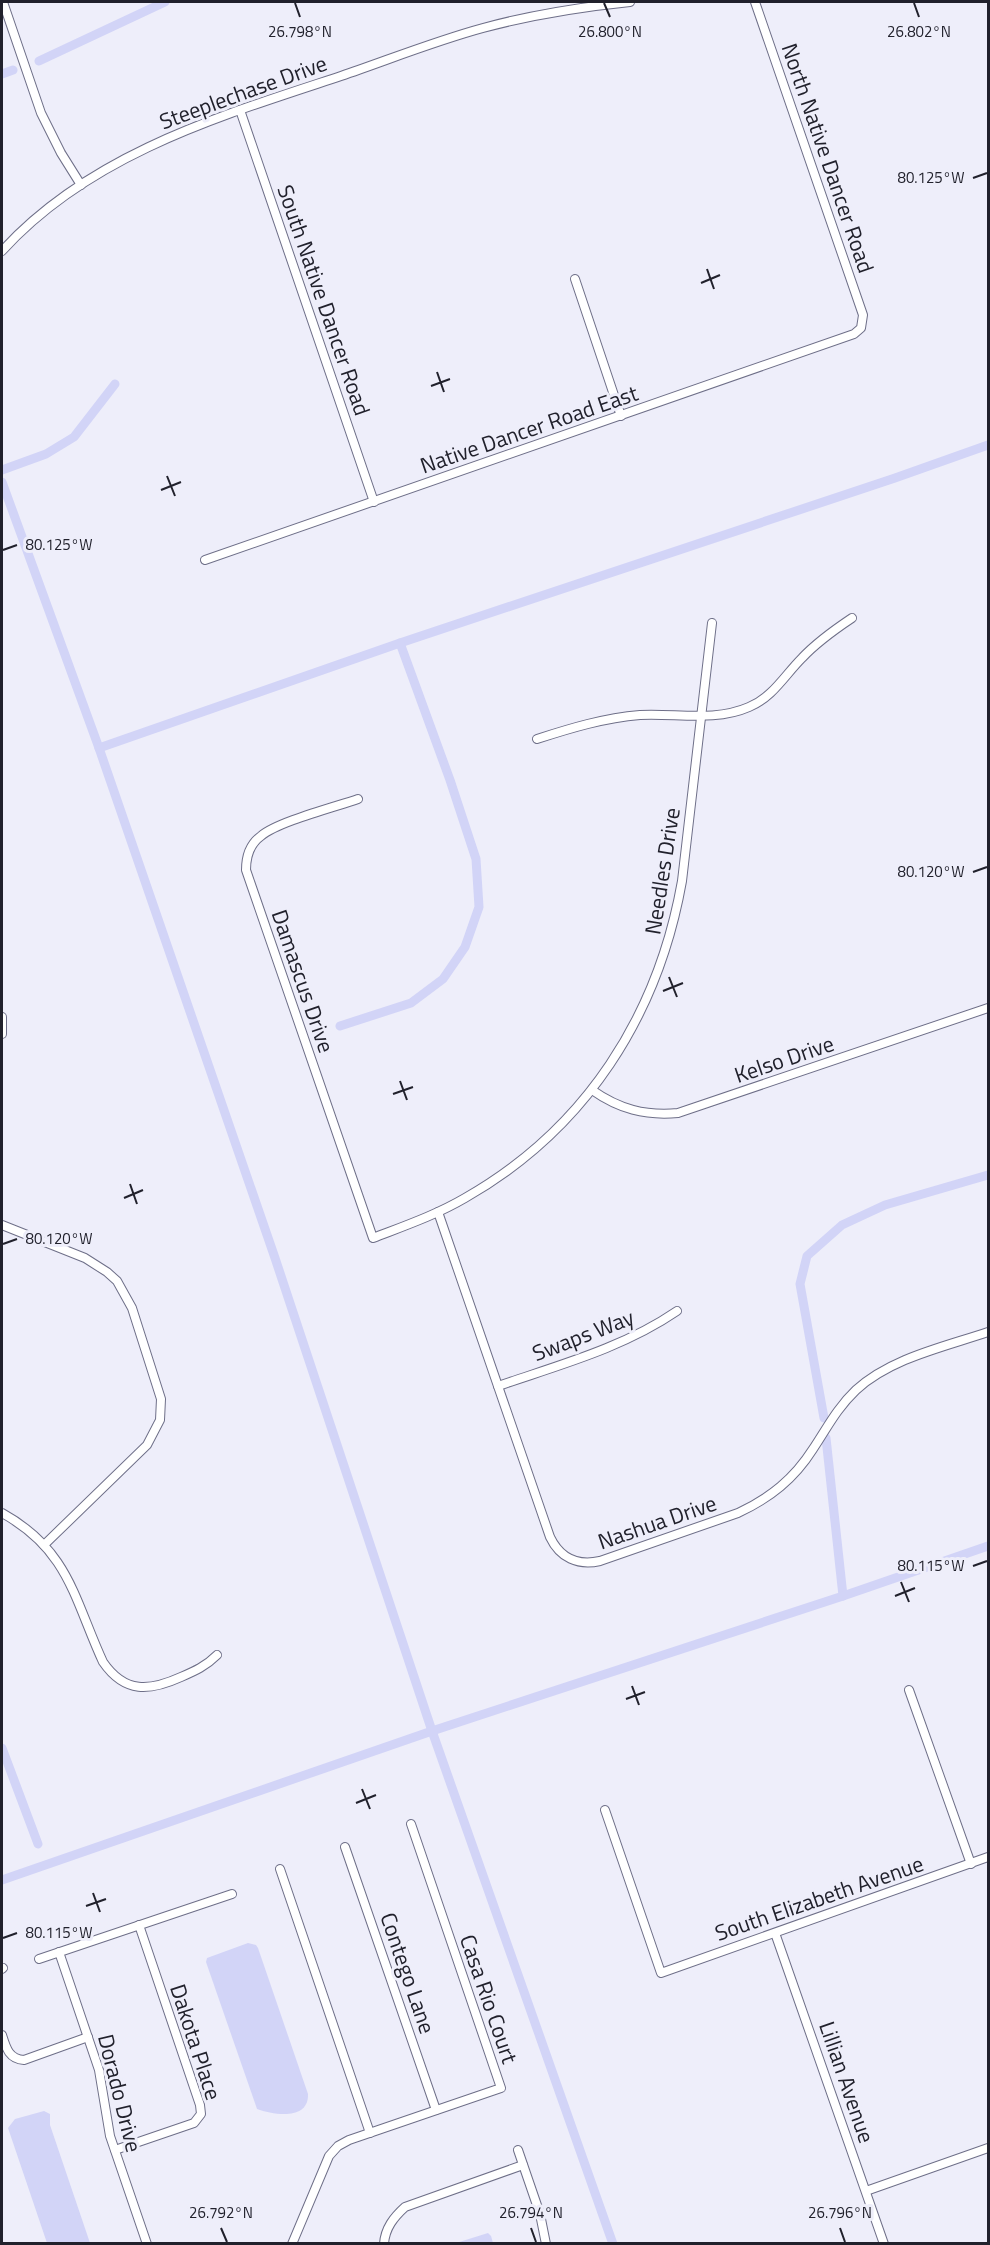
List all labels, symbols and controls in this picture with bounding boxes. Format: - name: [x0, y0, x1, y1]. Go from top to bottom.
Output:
- text: 26.798°N: [268, 20, 332, 43]
- text: 26.800°N: [578, 20, 642, 43]
- text: 26.802°N: [887, 20, 951, 43]
- street label: North Native Dancer Road: [773, 39, 883, 277]
- street label: Steeplechase Drive: [154, 46, 332, 138]
- text: 80.125°W: [898, 166, 964, 189]
- street label: South Native Dancer Road: [269, 180, 379, 420]
- street label: Native Dancer Road East: [415, 376, 643, 482]
- text: 80.125°W: [26, 533, 92, 556]
- street label: Needles Drive: [635, 805, 689, 937]
- text: 80.120°W: [898, 860, 964, 883]
- street label: Damascus Drive: [263, 905, 343, 1057]
- street label: Kelso Drive: [730, 1026, 838, 1092]
- text: 80.120°W: [26, 1227, 92, 1250]
- street label: Swaps Way: [527, 1300, 639, 1370]
- street label: Nashua Drive: [593, 1486, 721, 1558]
- text: 80.115°W: [898, 1554, 964, 1577]
- street label: South Elizabeth Avenue: [710, 1846, 928, 1950]
- street label: Contego Lane: [371, 1908, 445, 2038]
- text: 80.115°W: [26, 1921, 92, 1944]
- street label: Casa Rio Court: [451, 1930, 527, 2068]
- street label: Dakota Place: [161, 1980, 231, 2104]
- street label: Lillian Avenue: [810, 2016, 884, 2148]
- street label: Dorado Drive: [89, 2030, 151, 2156]
- text: 26.792°N: [189, 2201, 253, 2224]
- text: 26.794°N: [499, 2201, 563, 2224]
- text: 26.796°N: [808, 2201, 872, 2224]

